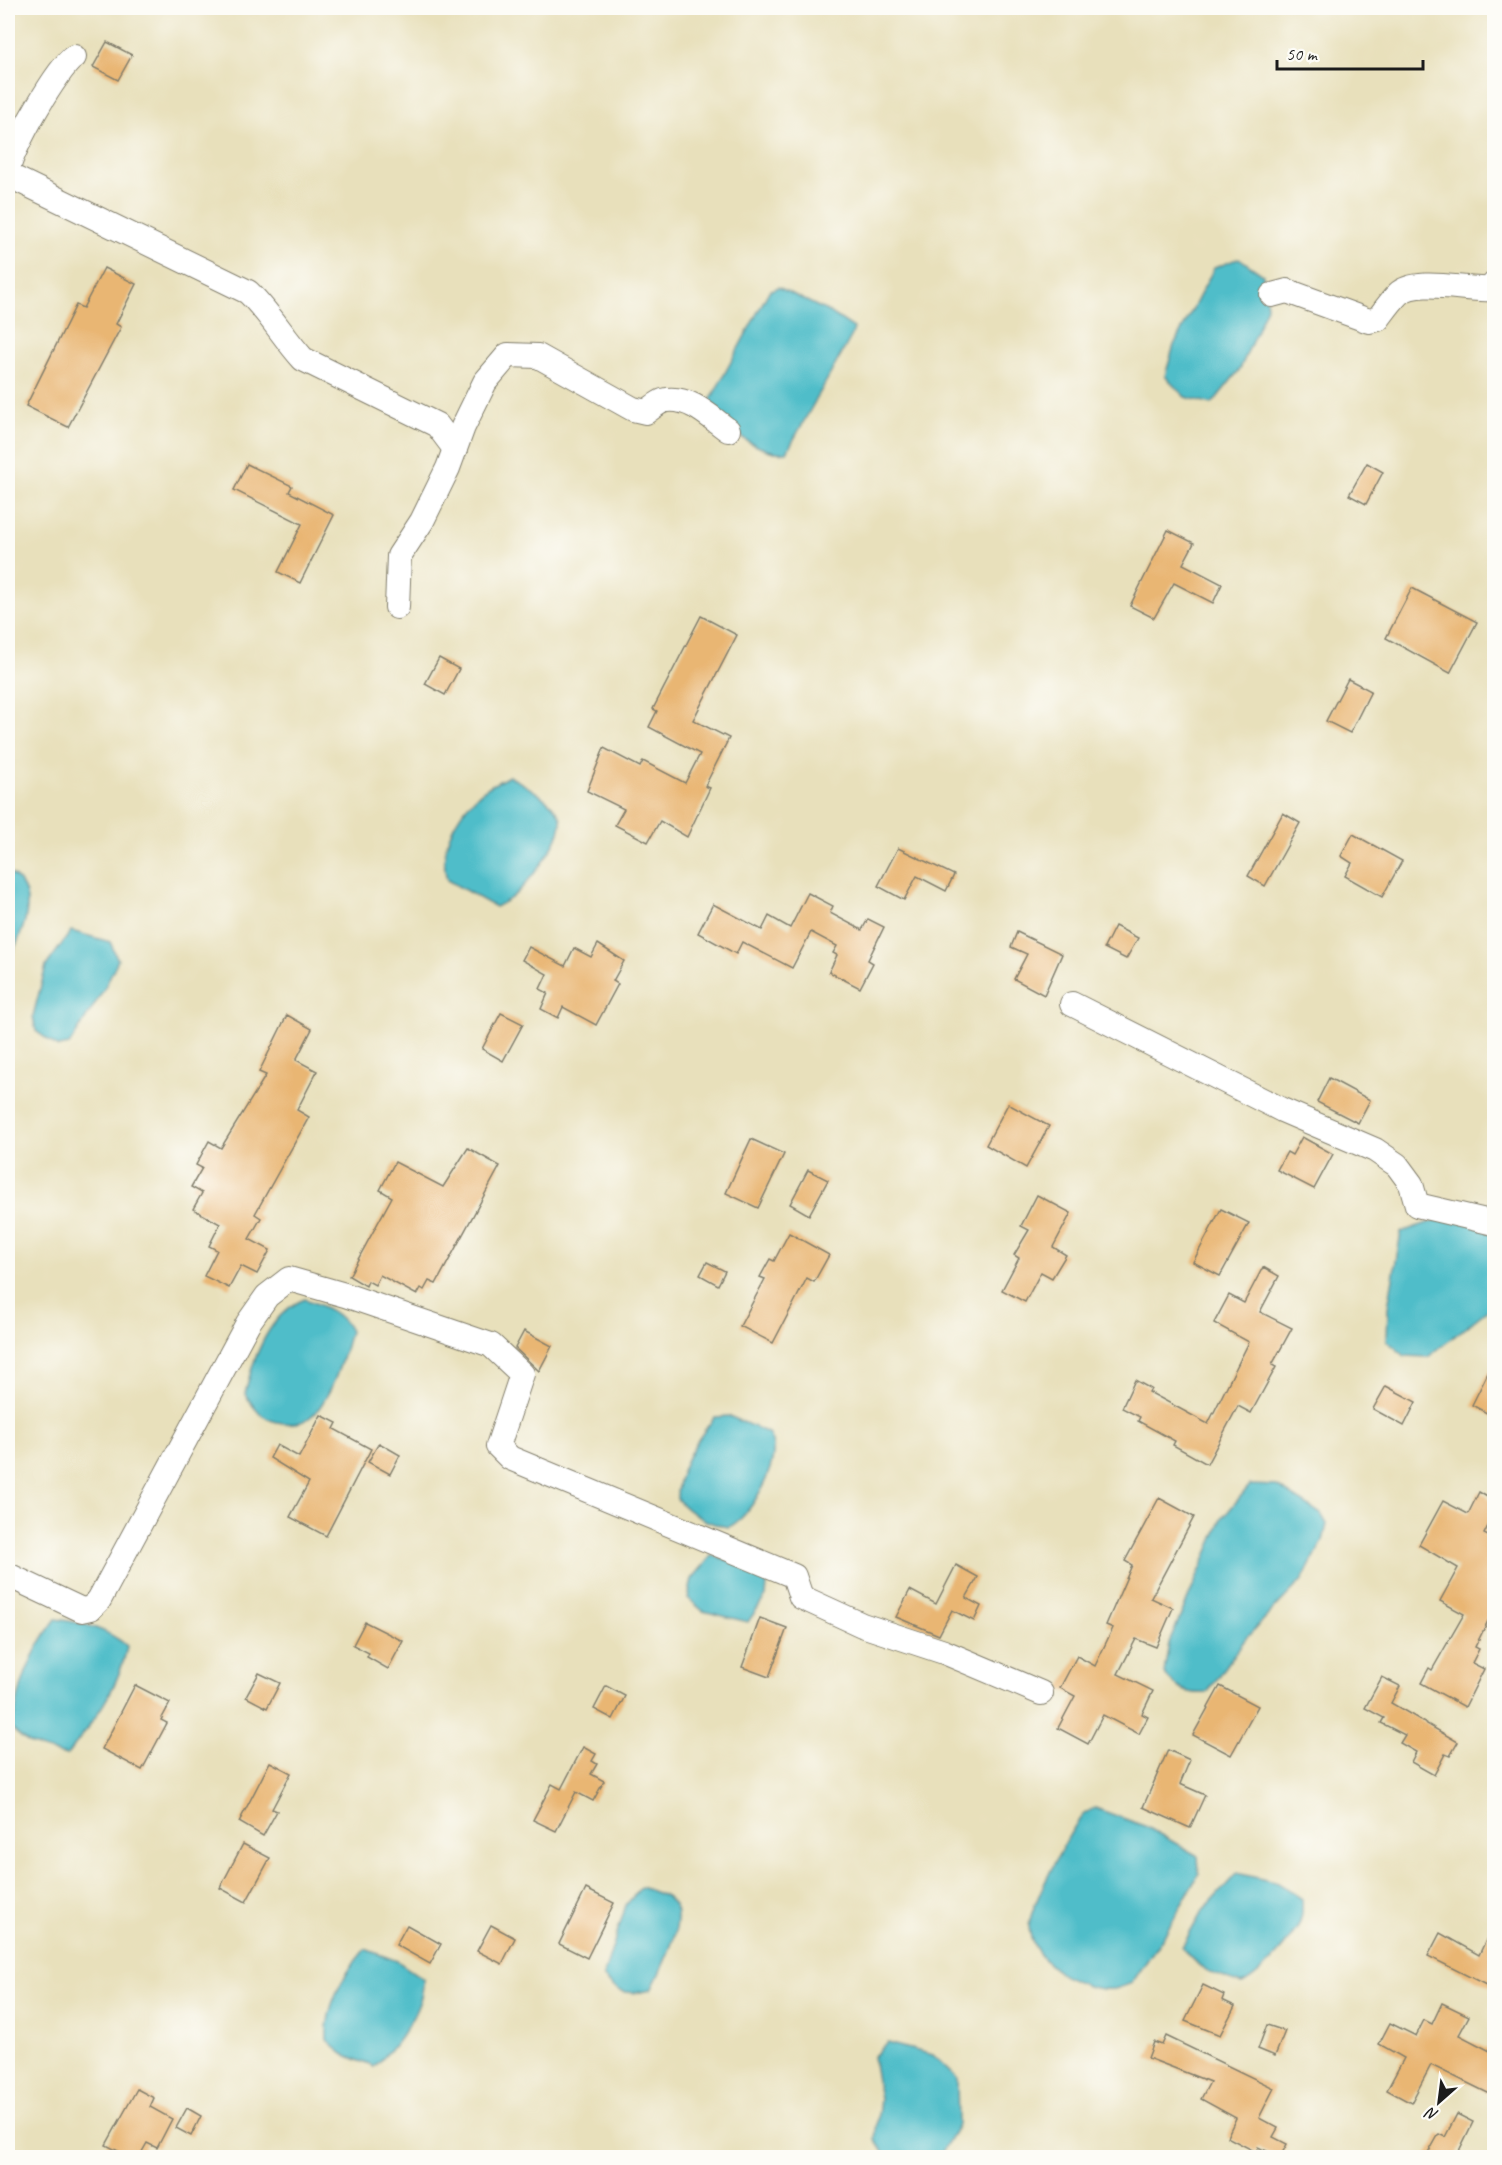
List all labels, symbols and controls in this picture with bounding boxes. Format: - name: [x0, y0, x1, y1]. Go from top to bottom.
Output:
- scale bar: [1277, 33, 1422, 71]
- text: 50 m: [1286, 43, 1319, 65]
- north arrow: [1409, 2072, 1469, 2132]
- text: N: [1421, 2102, 1441, 2126]

